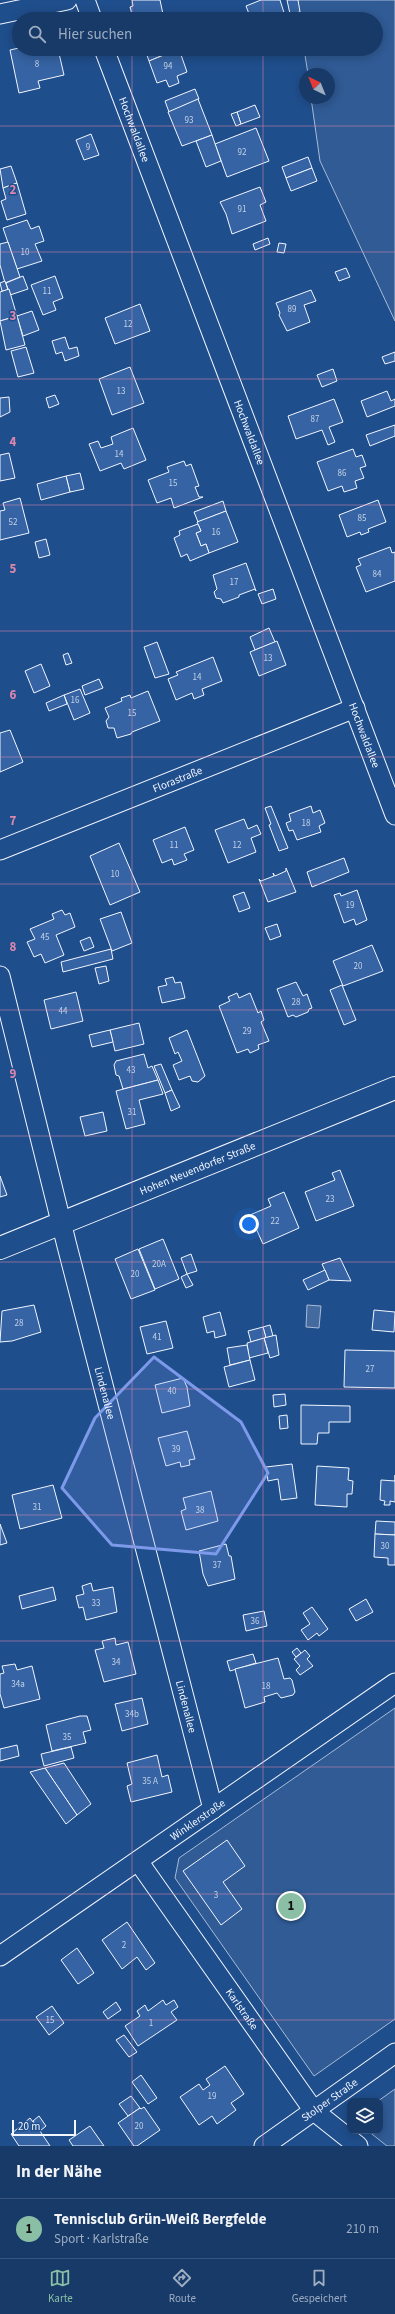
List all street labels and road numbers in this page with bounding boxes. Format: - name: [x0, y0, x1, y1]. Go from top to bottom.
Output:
- street label: Hochwaldallee: [115, 95, 154, 165]
- street label: Hochwaldallee: [230, 398, 269, 467]
- street label: Hochwaldallee: [345, 700, 384, 770]
- street label: Florastraße: [150, 762, 205, 796]
- street label: Hohen Neuendorfer Straße: [137, 1138, 258, 1198]
- street label: Lindenallee: [91, 1365, 119, 1421]
- street label: Lindenallee: [172, 1679, 201, 1735]
- street label: Winklerstraße: [167, 1795, 228, 1844]
- street label: Karlstraße: [222, 1985, 262, 2033]
- street label: Stolper Straße: [298, 2074, 361, 2125]

